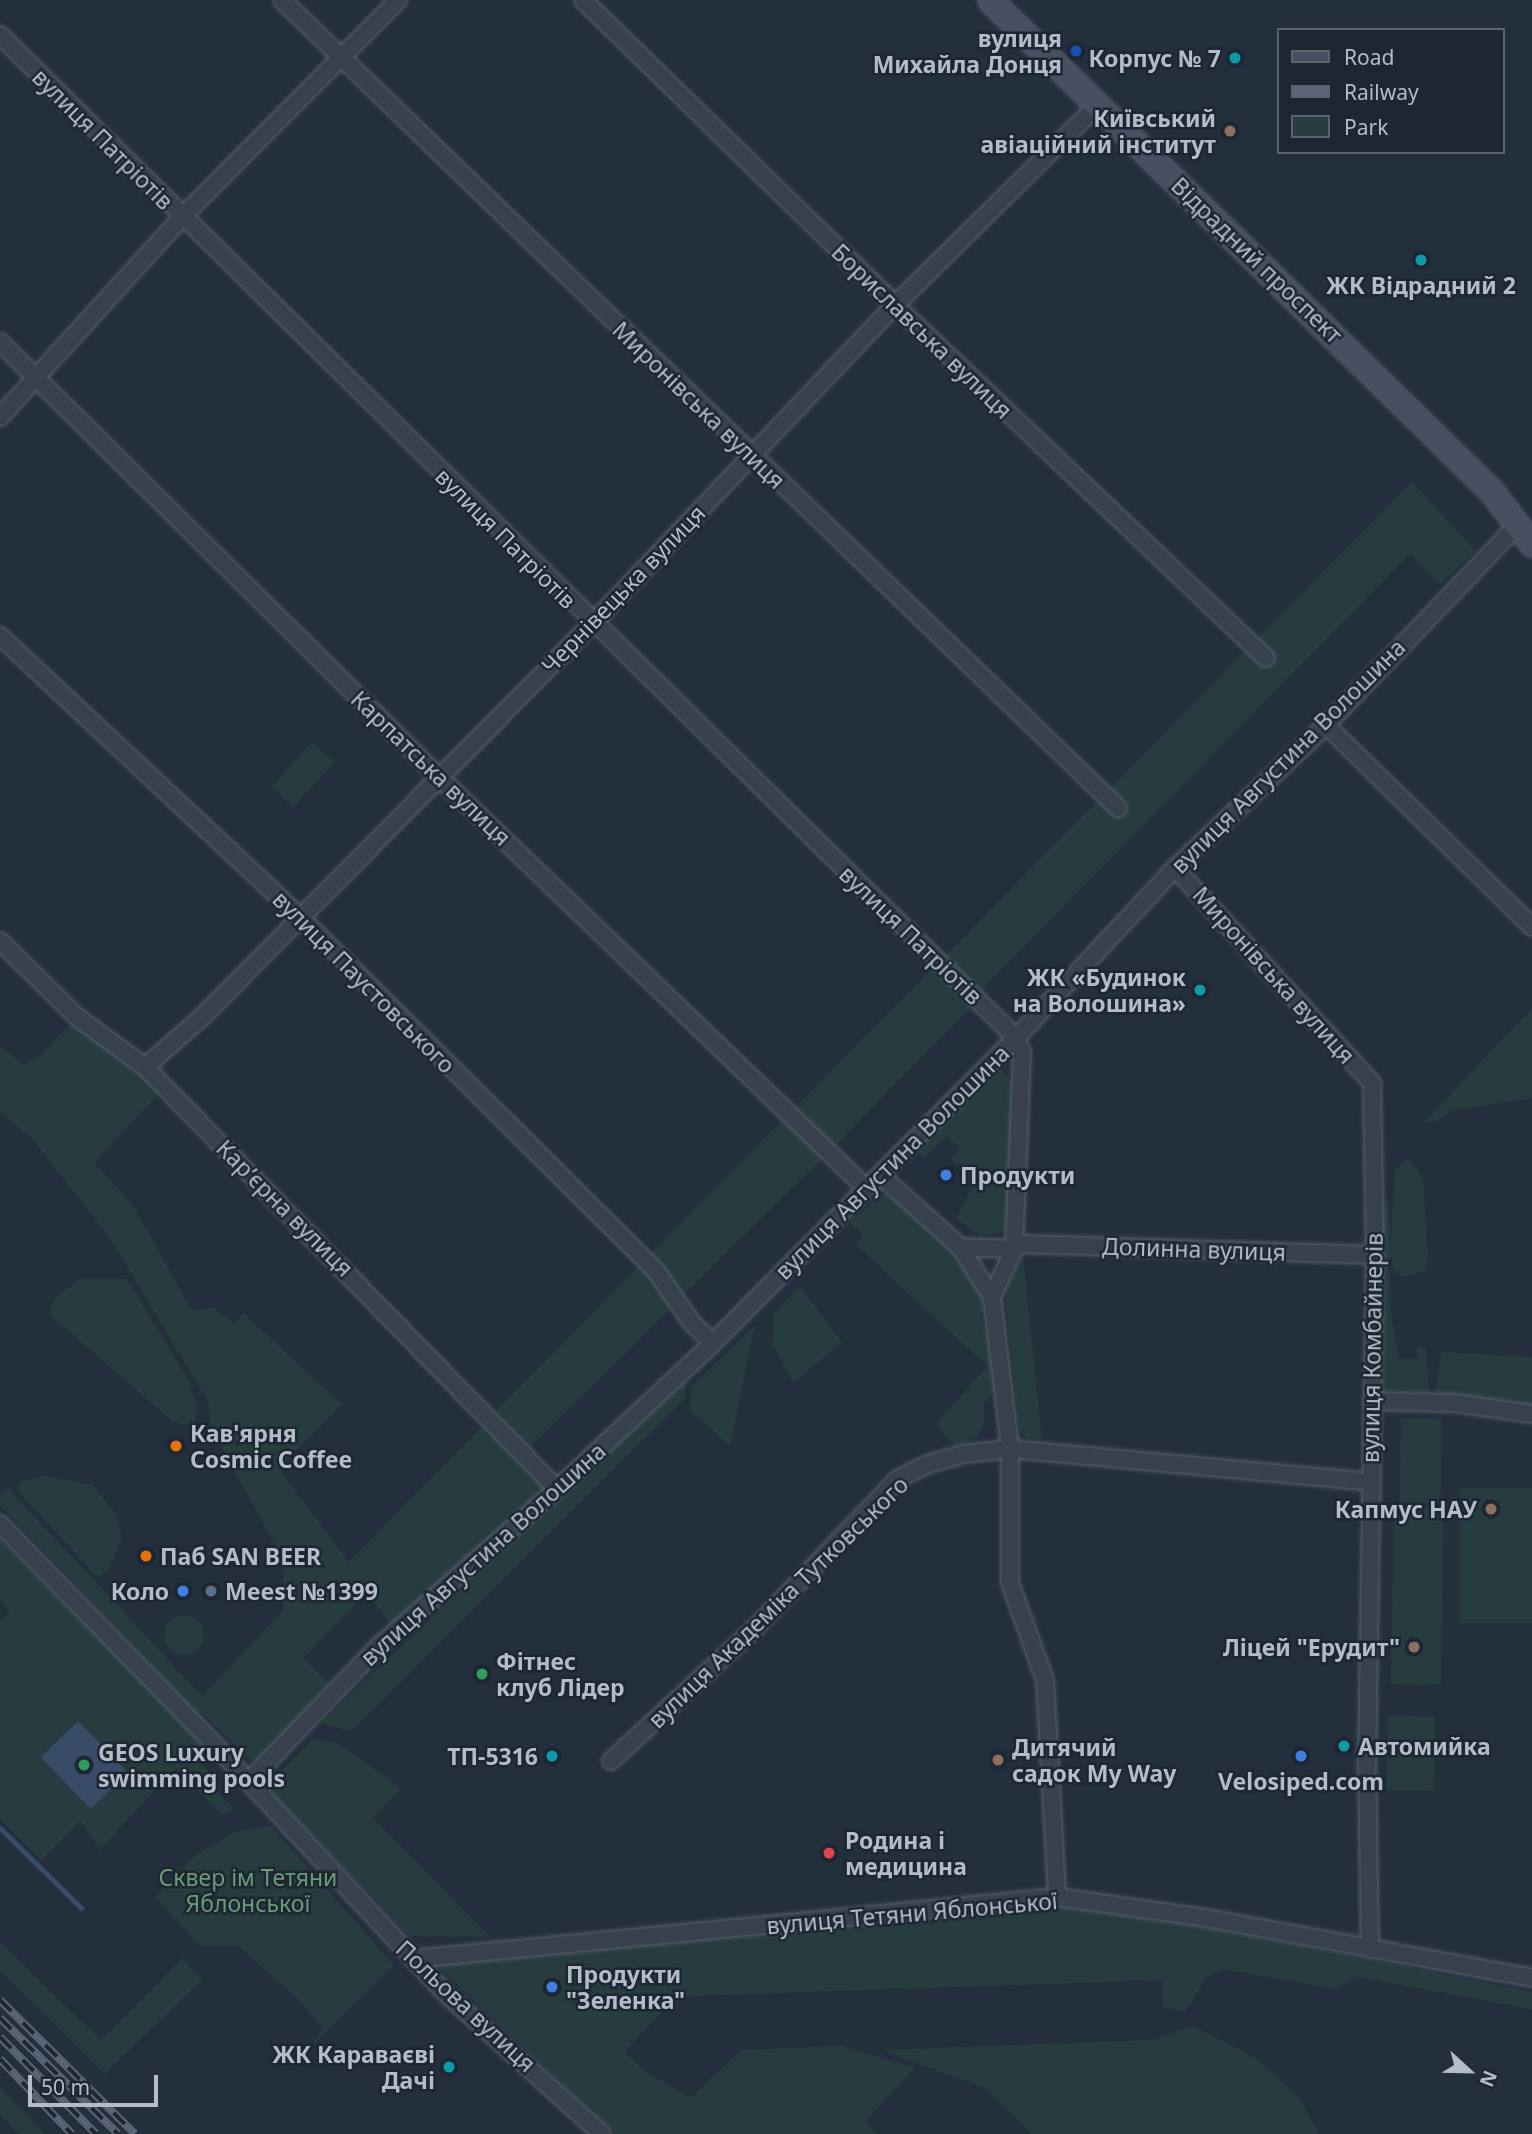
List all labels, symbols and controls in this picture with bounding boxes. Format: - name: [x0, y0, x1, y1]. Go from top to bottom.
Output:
- place label: вулиця Михайла Донця: [873, 24, 1062, 78]
- legend: [1276, 28, 1504, 154]
- marker: вулиця Михайла Донця: [1068, 43, 1084, 59]
- text: Road: [1344, 43, 1394, 71]
- place label: Корпус № 7: [1088, 44, 1221, 72]
- marker: Корпус № 7: [1227, 50, 1243, 66]
- street label: вулиця Патріотів: [27, 63, 179, 215]
- text: Railway: [1344, 78, 1419, 106]
- place label: Київський авіаційний інститут: [980, 104, 1216, 158]
- text: Park: [1344, 113, 1388, 141]
- marker: Київський авіаційний інститут: [1222, 123, 1238, 139]
- street label: Відрадний проспект: [1166, 171, 1348, 349]
- street label: Бориславська вулиця: [826, 238, 1018, 424]
- marker: ЖК Відрадний 2: [1413, 252, 1429, 268]
- place label: ЖК Відрадний 2: [1326, 271, 1516, 299]
- street label: Миронівська вулиця: [607, 316, 791, 494]
- street label: вулиця Патріотів: [430, 462, 582, 614]
- street label: Чернівецька вулиця: [535, 499, 711, 679]
- street label: вулиця Августина Волошина: [1165, 633, 1411, 879]
- street label: Карпатська вулиця: [346, 685, 516, 851]
- street label: вулиця Патріотів: [834, 860, 988, 1010]
- street label: Миронівська вулиця: [1187, 881, 1361, 1069]
- street label: вулиця Паустовського: [267, 885, 461, 1079]
- place label: ЖК «Будинок на Волошина»: [1013, 963, 1186, 1017]
- marker: ЖК «Будинок на Волошина»: [1192, 982, 1208, 998]
- street label: вулиця Августина Волошина: [769, 1039, 1015, 1285]
- street label: Карʼєрна вулиця: [211, 1134, 359, 1282]
- place label: Продукти: [960, 1161, 1075, 1189]
- marker: Продукти: [938, 1167, 954, 1183]
- street label: Долинна вулиця: [1102, 1232, 1286, 1266]
- street label: вулиця Комбайнерів: [1356, 1233, 1388, 1463]
- place label: Кав'ярня Cosmic Coffee: [190, 1419, 352, 1473]
- street label: вулиця Августина Волошина: [355, 1437, 611, 1671]
- marker: Кав'ярня Cosmic Coffee: [168, 1438, 184, 1454]
- street label: вулиця Академіка Тутковського: [642, 1470, 914, 1734]
- place label: Капмус НАУ: [1335, 1495, 1477, 1523]
- marker: Капмус НАУ: [1483, 1501, 1499, 1517]
- place label: Паб SAN BEER: [160, 1542, 321, 1570]
- marker: Паб SAN BEER: [138, 1548, 154, 1564]
- place label: Коло: [111, 1577, 169, 1605]
- place label: Meest №1399: [225, 1577, 378, 1605]
- marker: Коло: [175, 1583, 191, 1599]
- marker: Meest №1399: [203, 1583, 219, 1599]
- place label: Ліцей "Ерудит": [1223, 1633, 1400, 1661]
- marker: Ліцей "Ерудит": [1406, 1639, 1422, 1655]
- place label: Фітнес клуб Лідер: [496, 1647, 625, 1701]
- marker: Фітнес клуб Лідер: [474, 1666, 490, 1682]
- place label: Автомийка: [1358, 1732, 1491, 1760]
- place label: Дитячий садок My Way: [1012, 1733, 1176, 1787]
- place label: GEOS Luxury swimming pools: [98, 1738, 285, 1792]
- marker: Автомийка: [1336, 1738, 1352, 1754]
- place label: ТП-5316: [447, 1742, 538, 1770]
- marker: ТП-5316: [544, 1748, 560, 1764]
- marker: Velosiped.com: [1293, 1748, 1309, 1764]
- marker: Дитячий садок My Way: [990, 1752, 1006, 1768]
- marker: GEOS Luxury swimming pools: [76, 1757, 92, 1773]
- place label: Velosiped.com: [1218, 1767, 1384, 1795]
- place label: Родина і медицина: [845, 1826, 967, 1880]
- marker: Родина і медицина: [819, 1843, 839, 1863]
- park label: Сквер ім Тетяни Яблонської: [159, 1863, 337, 1917]
- street label: вулиця Тетяни Яблонської: [765, 1887, 1059, 1939]
- street label: Польова вулиця: [391, 1934, 541, 2078]
- place label: Продукти "Зеленка": [566, 1960, 685, 2014]
- marker: Продукти "Зеленка": [544, 1979, 560, 1995]
- north arrow: [1434, 2036, 1504, 2106]
- place label: ЖК Караваєві Дачі: [272, 2040, 435, 2094]
- marker: ЖК Караваєві Дачі: [441, 2059, 457, 2075]
- scale bar: [32, 2060, 161, 2104]
- text: N: [1474, 2067, 1503, 2091]
- text: 50 m: [41, 2073, 90, 2101]

